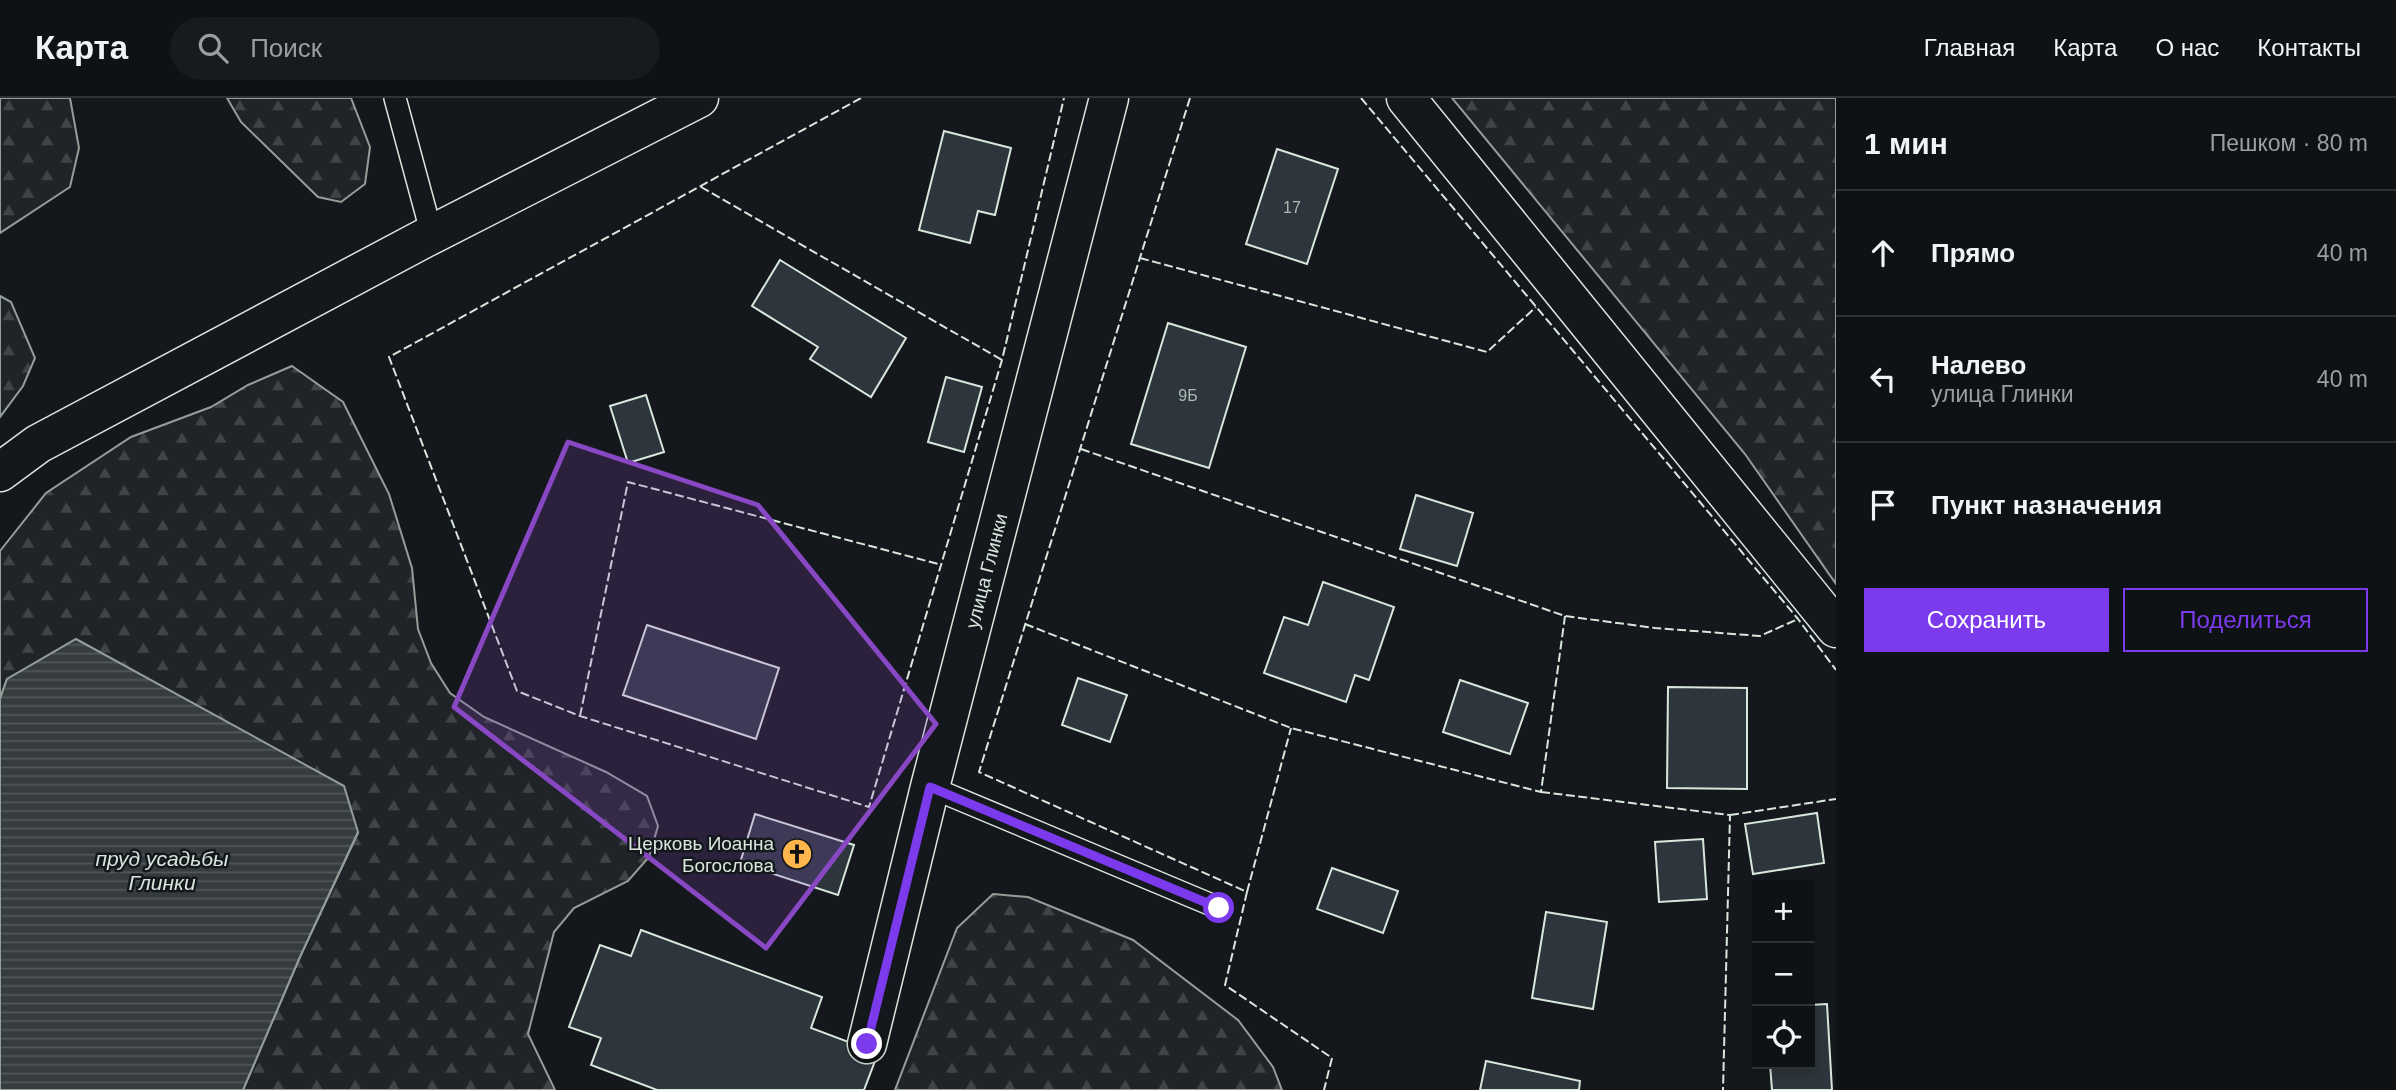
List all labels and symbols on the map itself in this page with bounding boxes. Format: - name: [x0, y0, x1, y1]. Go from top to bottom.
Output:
- house number: 17: [1283, 199, 1301, 216]
- house number: 9Б: [1178, 387, 1198, 404]
- street label: улица Глинки: [962, 511, 1012, 631]
- place label: Церковь Иоанна Богослова: [628, 833, 774, 876]
- church icon: Церковь Иоанна Богослова: [780, 837, 814, 871]
- water label: пруд усадьбы Глинки: [95, 847, 229, 894]
- route start: [1203, 892, 1234, 923]
- route end: [851, 1028, 882, 1059]

